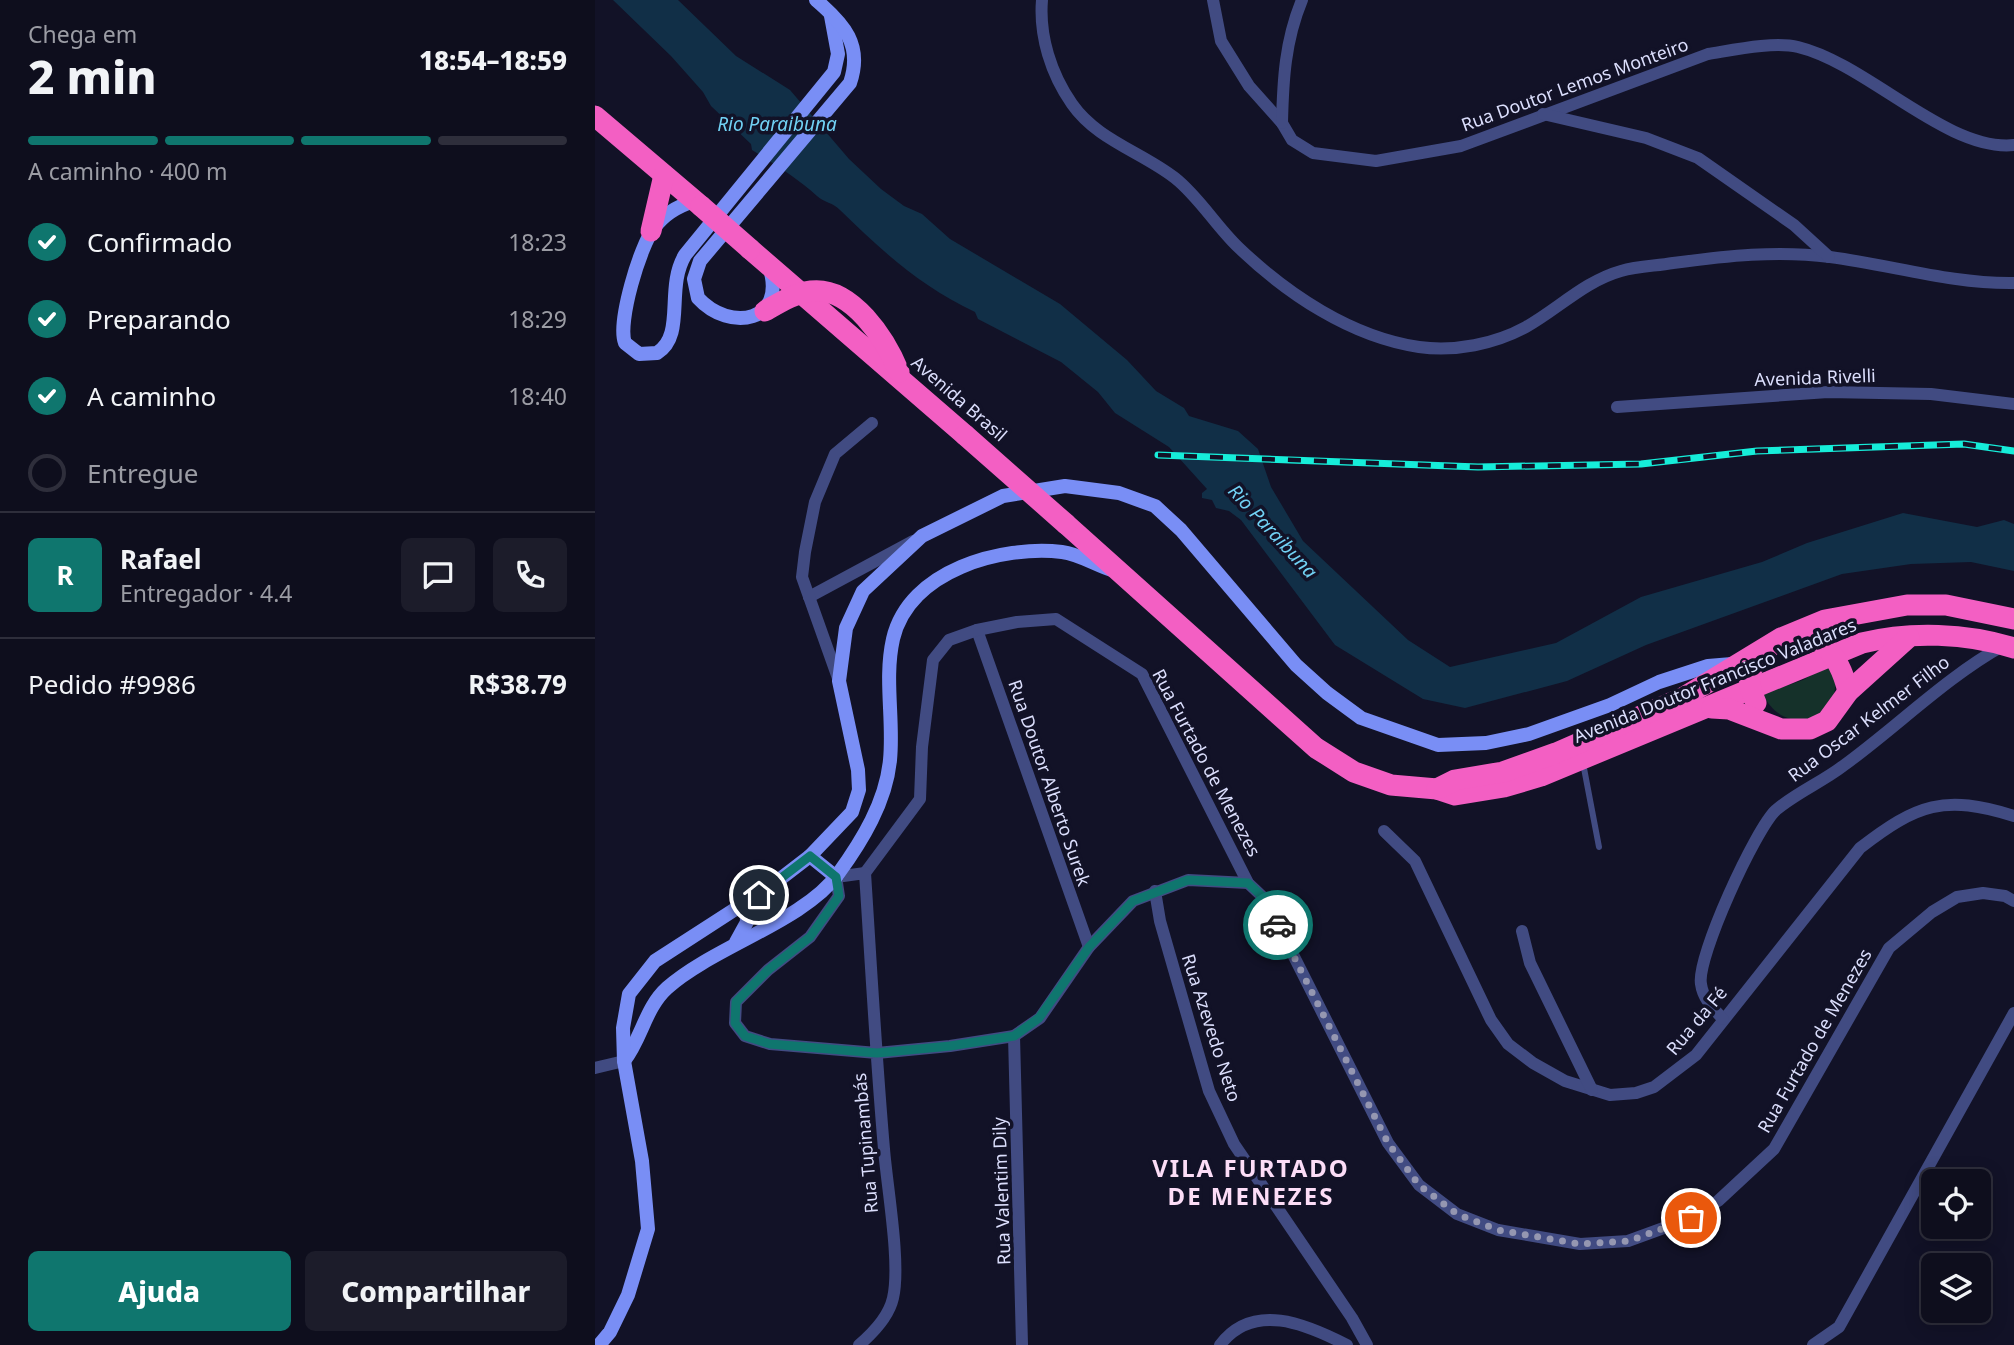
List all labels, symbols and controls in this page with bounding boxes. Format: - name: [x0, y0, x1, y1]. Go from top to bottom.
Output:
- text: Chega em: [28, 18, 137, 50]
- street label: Rua Doutor Lemos Monteiro: [1458, 32, 1692, 136]
- text: 18:54–18:59: [419, 42, 567, 78]
- text: 2 min: [28, 45, 157, 107]
- water label: Rio Paraibuna: [717, 111, 837, 137]
- text: A caminho · 400 m: [28, 155, 227, 187]
- icon: check: [28, 223, 66, 261]
- text: Confirmado: [87, 224, 232, 260]
- text: 18:23: [508, 226, 567, 258]
- icon: check: [28, 300, 66, 338]
- text: Preparando: [87, 301, 231, 337]
- text: 18:29: [508, 303, 567, 335]
- street label: Avenida Brasil: [907, 350, 1013, 446]
- street label: Avenida Rivelli: [1754, 363, 1876, 391]
- icon: check: [28, 377, 66, 415]
- text: A caminho: [87, 378, 216, 414]
- text: 18:40: [508, 380, 567, 412]
- text: Entregue: [87, 455, 199, 491]
- water label: Rio Paraibuna: [1223, 478, 1323, 584]
- button: chat: [401, 538, 475, 612]
- button: phone: [493, 538, 567, 612]
- text: Rafael: [120, 541, 202, 577]
- text: R: [56, 557, 74, 593]
- text: Entregador · 4.4: [120, 577, 293, 609]
- street label: Avenida Doutor Francisco Valadares: [1570, 612, 1860, 748]
- street label: Rua Oscar Kelmer Filho: [1783, 650, 1954, 787]
- street label: Rua Furtado de Menezes: [1147, 665, 1267, 860]
- text: Pedido #9986: [28, 666, 196, 702]
- text: R$38.79: [468, 666, 567, 702]
- street label: Rua Doutor Alberto Surek: [1003, 676, 1097, 889]
- pin: [729, 865, 789, 925]
- icon: home: [740, 876, 778, 914]
- courier: [1243, 890, 1313, 960]
- icon: car: [1259, 906, 1297, 944]
- street label: Rua Furtado de Menezes: [1752, 944, 1877, 1137]
- street label: Rua Azevedo Neto: [1177, 951, 1247, 1105]
- street label: Rua da Fé: [1661, 981, 1732, 1060]
- street label: Rua Tupinambás: [847, 1072, 883, 1214]
- street label: Rua Valentim Dily: [986, 1116, 1016, 1265]
- district label: VILA FURTADO DE MENEZES: [1152, 1151, 1350, 1212]
- map controls: [1921, 1169, 1991, 1323]
- button: locate: [1921, 1169, 1991, 1239]
- pin: [1661, 1188, 1721, 1248]
- icon: bag: [1672, 1199, 1710, 1237]
- button: Ajuda: [28, 1251, 291, 1331]
- button: Compartilhar: [305, 1251, 567, 1331]
- button: layers: [1921, 1253, 1991, 1323]

